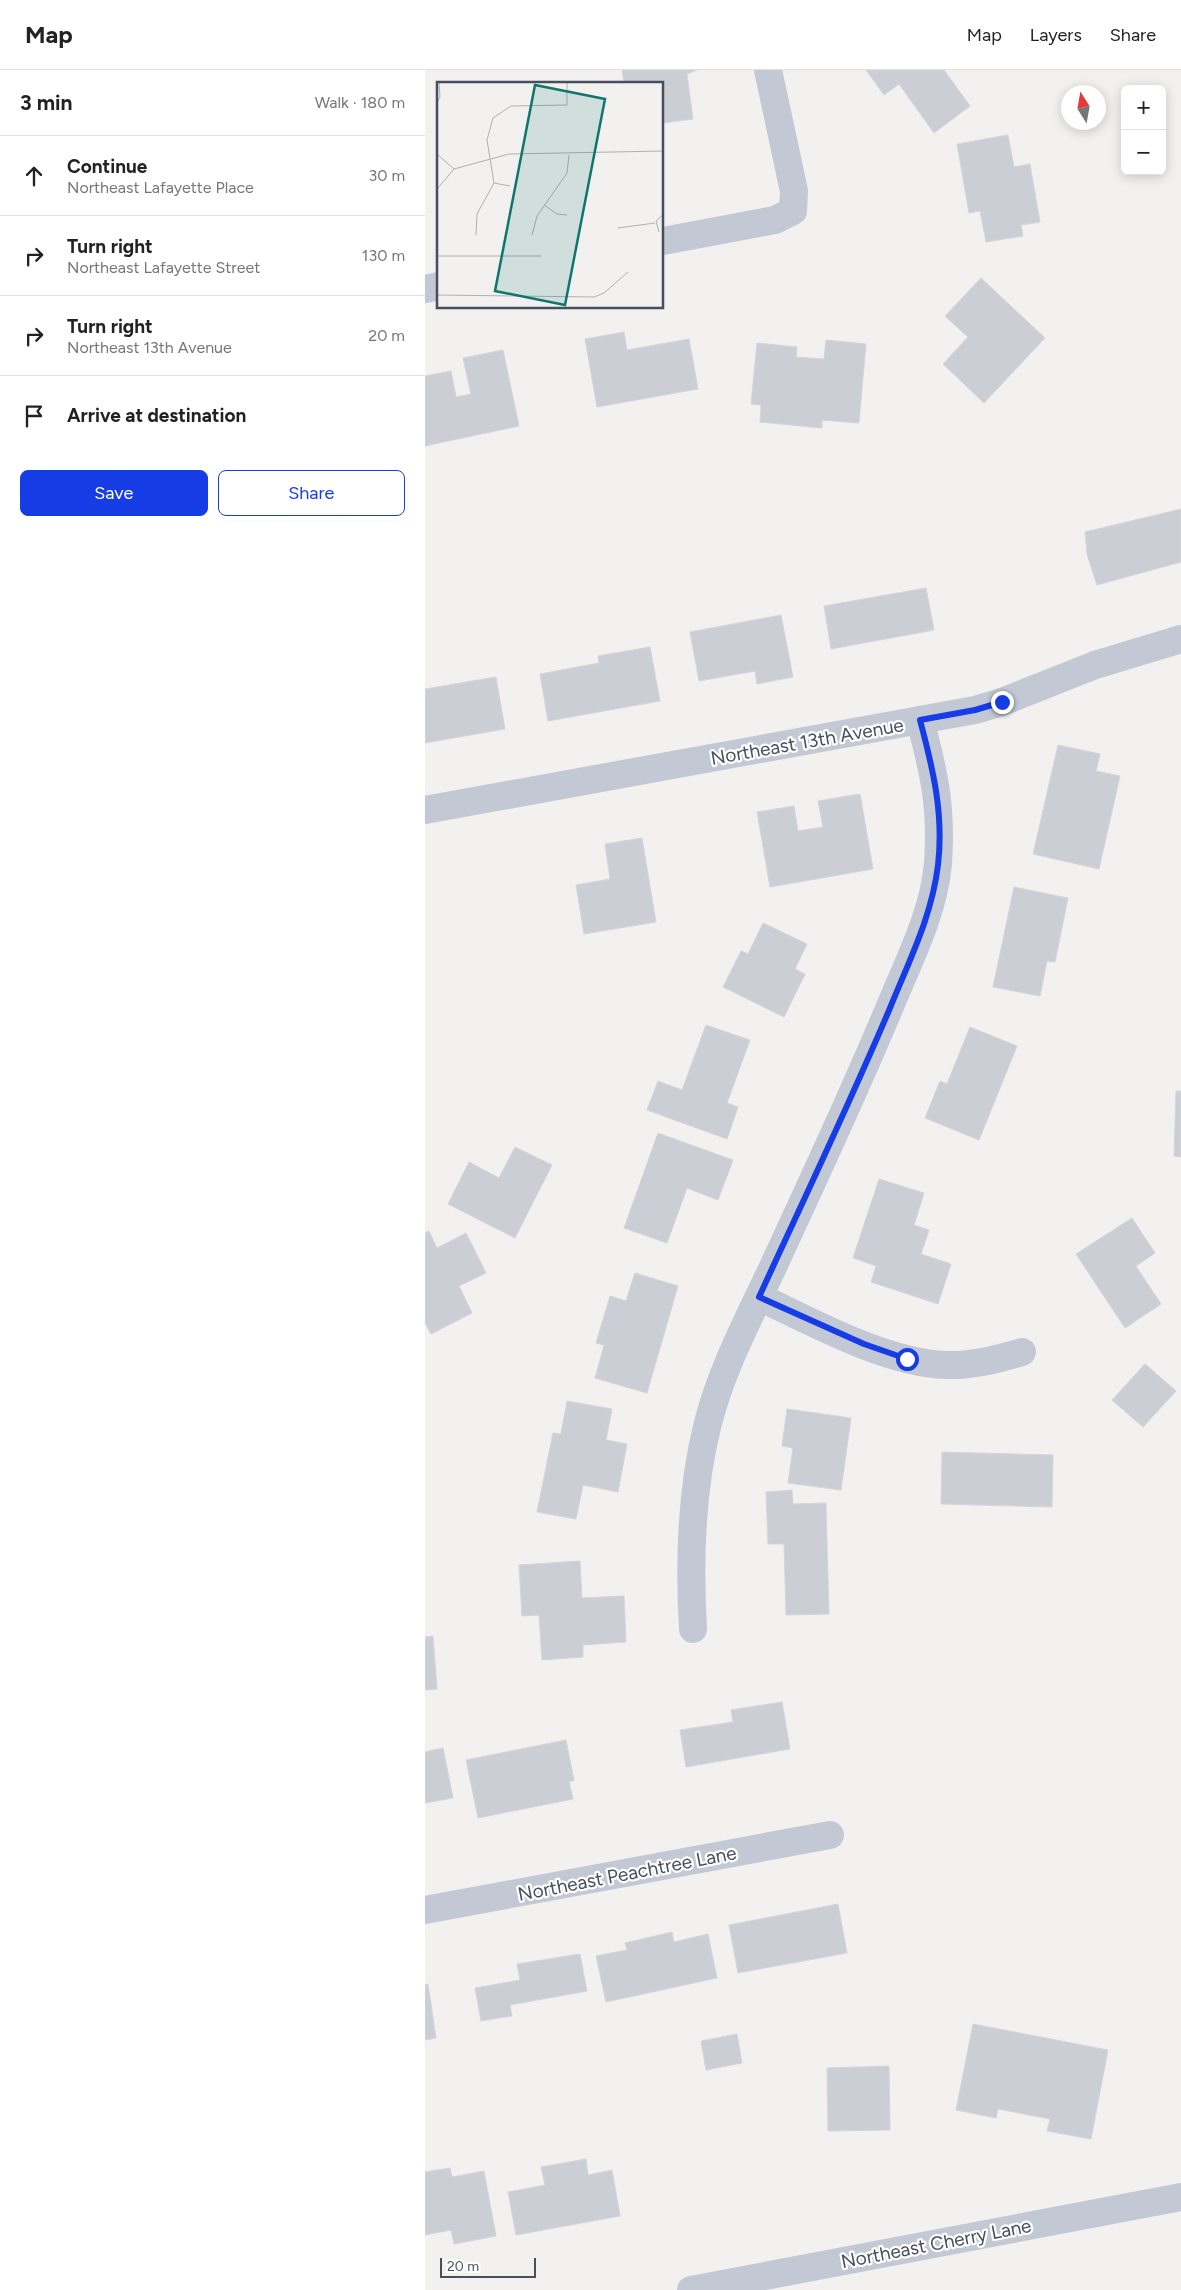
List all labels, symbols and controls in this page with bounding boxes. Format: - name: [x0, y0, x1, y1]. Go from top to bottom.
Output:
- text: Map: [25, 20, 73, 49]
- text: Map: [967, 24, 1002, 46]
- text: Layers: [1030, 24, 1082, 46]
- text: Share: [1110, 24, 1156, 46]
- inset map: [437, 82, 664, 309]
- north arrow: [1061, 85, 1106, 130]
- map controls: [1121, 85, 1166, 175]
- button: +: [1121, 85, 1166, 130]
- text: 3 min: [20, 90, 72, 115]
- text: Walk · 180 m: [315, 93, 405, 112]
- button: −: [1121, 130, 1166, 175]
- text: Continue: [67, 155, 147, 178]
- icon: ahead: [20, 162, 48, 190]
- text: 30 m: [368, 166, 405, 185]
- text: Northeast Lafayette Place: [67, 178, 254, 197]
- text: Turn right: [67, 235, 153, 258]
- icon: right: [20, 242, 48, 270]
- text: 130 m: [362, 246, 405, 265]
- text: Northeast Lafayette Street: [67, 258, 260, 277]
- text: Turn right: [67, 315, 153, 338]
- icon: right: [20, 322, 48, 350]
- text: 20 m: [368, 326, 405, 345]
- text: Northeast 13th Avenue: [67, 338, 232, 357]
- icon: arrive: [20, 402, 48, 430]
- text: Arrive at destination: [67, 404, 246, 427]
- button: Save: [20, 470, 208, 516]
- button: Share: [218, 470, 405, 516]
- route end: [991, 691, 1014, 714]
- street label: Northeast 13th Avenue: [709, 713, 905, 770]
- route start: [896, 1348, 919, 1371]
- street label: Northeast Peachtree Lane: [516, 1841, 738, 1906]
- street label: Northeast Cherry Lane: [839, 2214, 1033, 2273]
- scale bar: [440, 2255, 536, 2278]
- text: 20 m: [447, 2258, 479, 2275]

